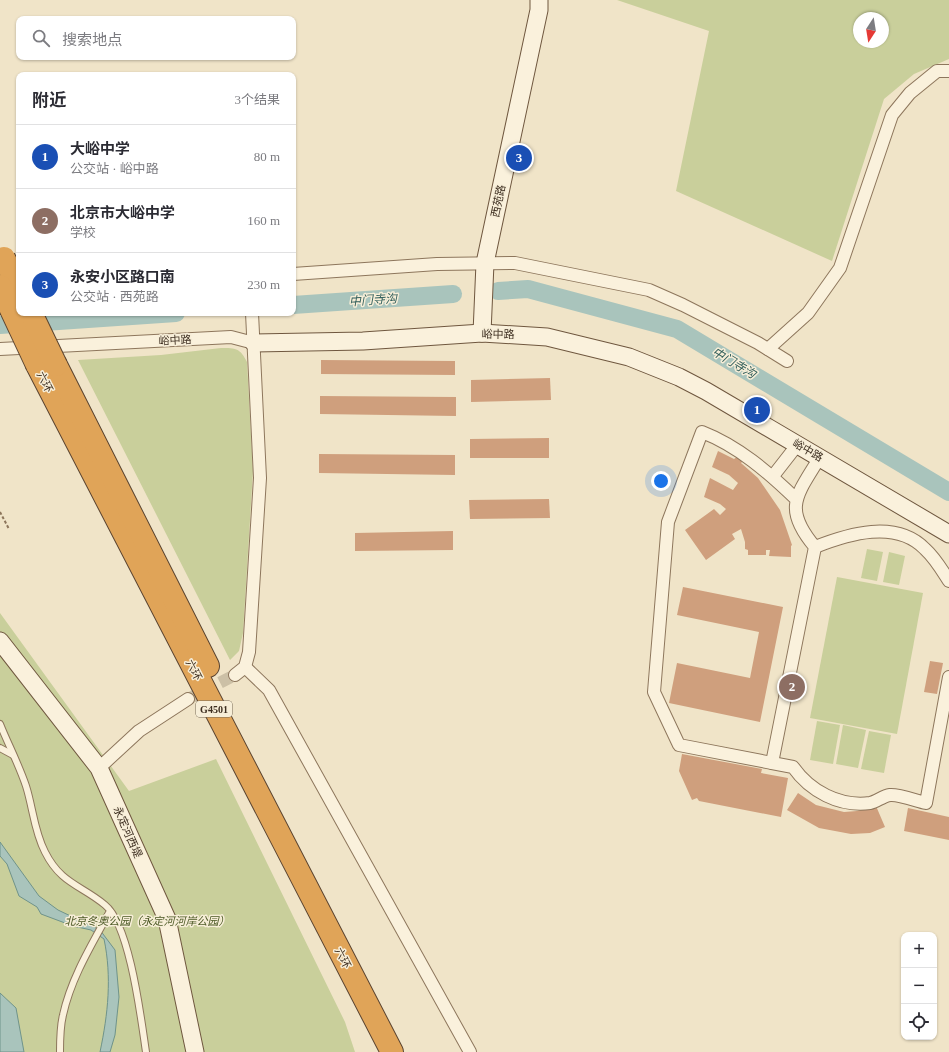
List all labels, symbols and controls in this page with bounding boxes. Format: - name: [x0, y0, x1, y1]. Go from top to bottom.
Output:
- north arrow: [853, 12, 889, 48]
- search box: [16, 16, 296, 60]
- icon: search: [30, 27, 52, 49]
- text: 搜索地点: [62, 32, 122, 48]
- text: 附近: [32, 91, 66, 110]
- text: 3个结果: [234, 92, 280, 107]
- text: 大峪中学: [70, 141, 130, 157]
- pin: 3: [506, 143, 532, 173]
- text: 1: [42, 149, 48, 164]
- text: 80 m: [254, 149, 280, 164]
- text: 公交站 · 峪中路: [70, 161, 159, 176]
- street label: 西苑路: [489, 184, 507, 218]
- text: 北京市大峪中学: [70, 205, 175, 221]
- text: 2: [42, 213, 48, 228]
- text: 160 m: [247, 213, 280, 228]
- text: 学校: [70, 225, 96, 240]
- text: 永安小区路口南: [70, 269, 175, 285]
- text: 3: [42, 277, 48, 292]
- text: 230 m: [247, 277, 280, 292]
- text: 公交站 · 西苑路: [70, 289, 159, 304]
- water label: 中门寺沟: [349, 291, 399, 309]
- street label: 峪中路: [481, 328, 515, 340]
- street label: 峪中路: [158, 333, 192, 347]
- water label: 中门寺沟: [710, 345, 760, 382]
- street label: 六环: [35, 369, 55, 395]
- pin: 1: [744, 395, 770, 425]
- street label: 峪中路: [791, 437, 825, 463]
- your location: [651, 471, 671, 491]
- street label: 六环: [184, 657, 204, 683]
- pin: 2: [779, 672, 805, 702]
- road number: G4501: [196, 701, 232, 717]
- street label: 永定河西堤: [111, 804, 145, 860]
- park label: 北京冬奥公园（永定河河岸公园）: [65, 915, 230, 927]
- map controls: [901, 932, 937, 1040]
- button: +: [901, 932, 937, 968]
- street label: 六环: [333, 945, 353, 971]
- button: −: [901, 968, 937, 1004]
- button: locate: [901, 1004, 937, 1040]

